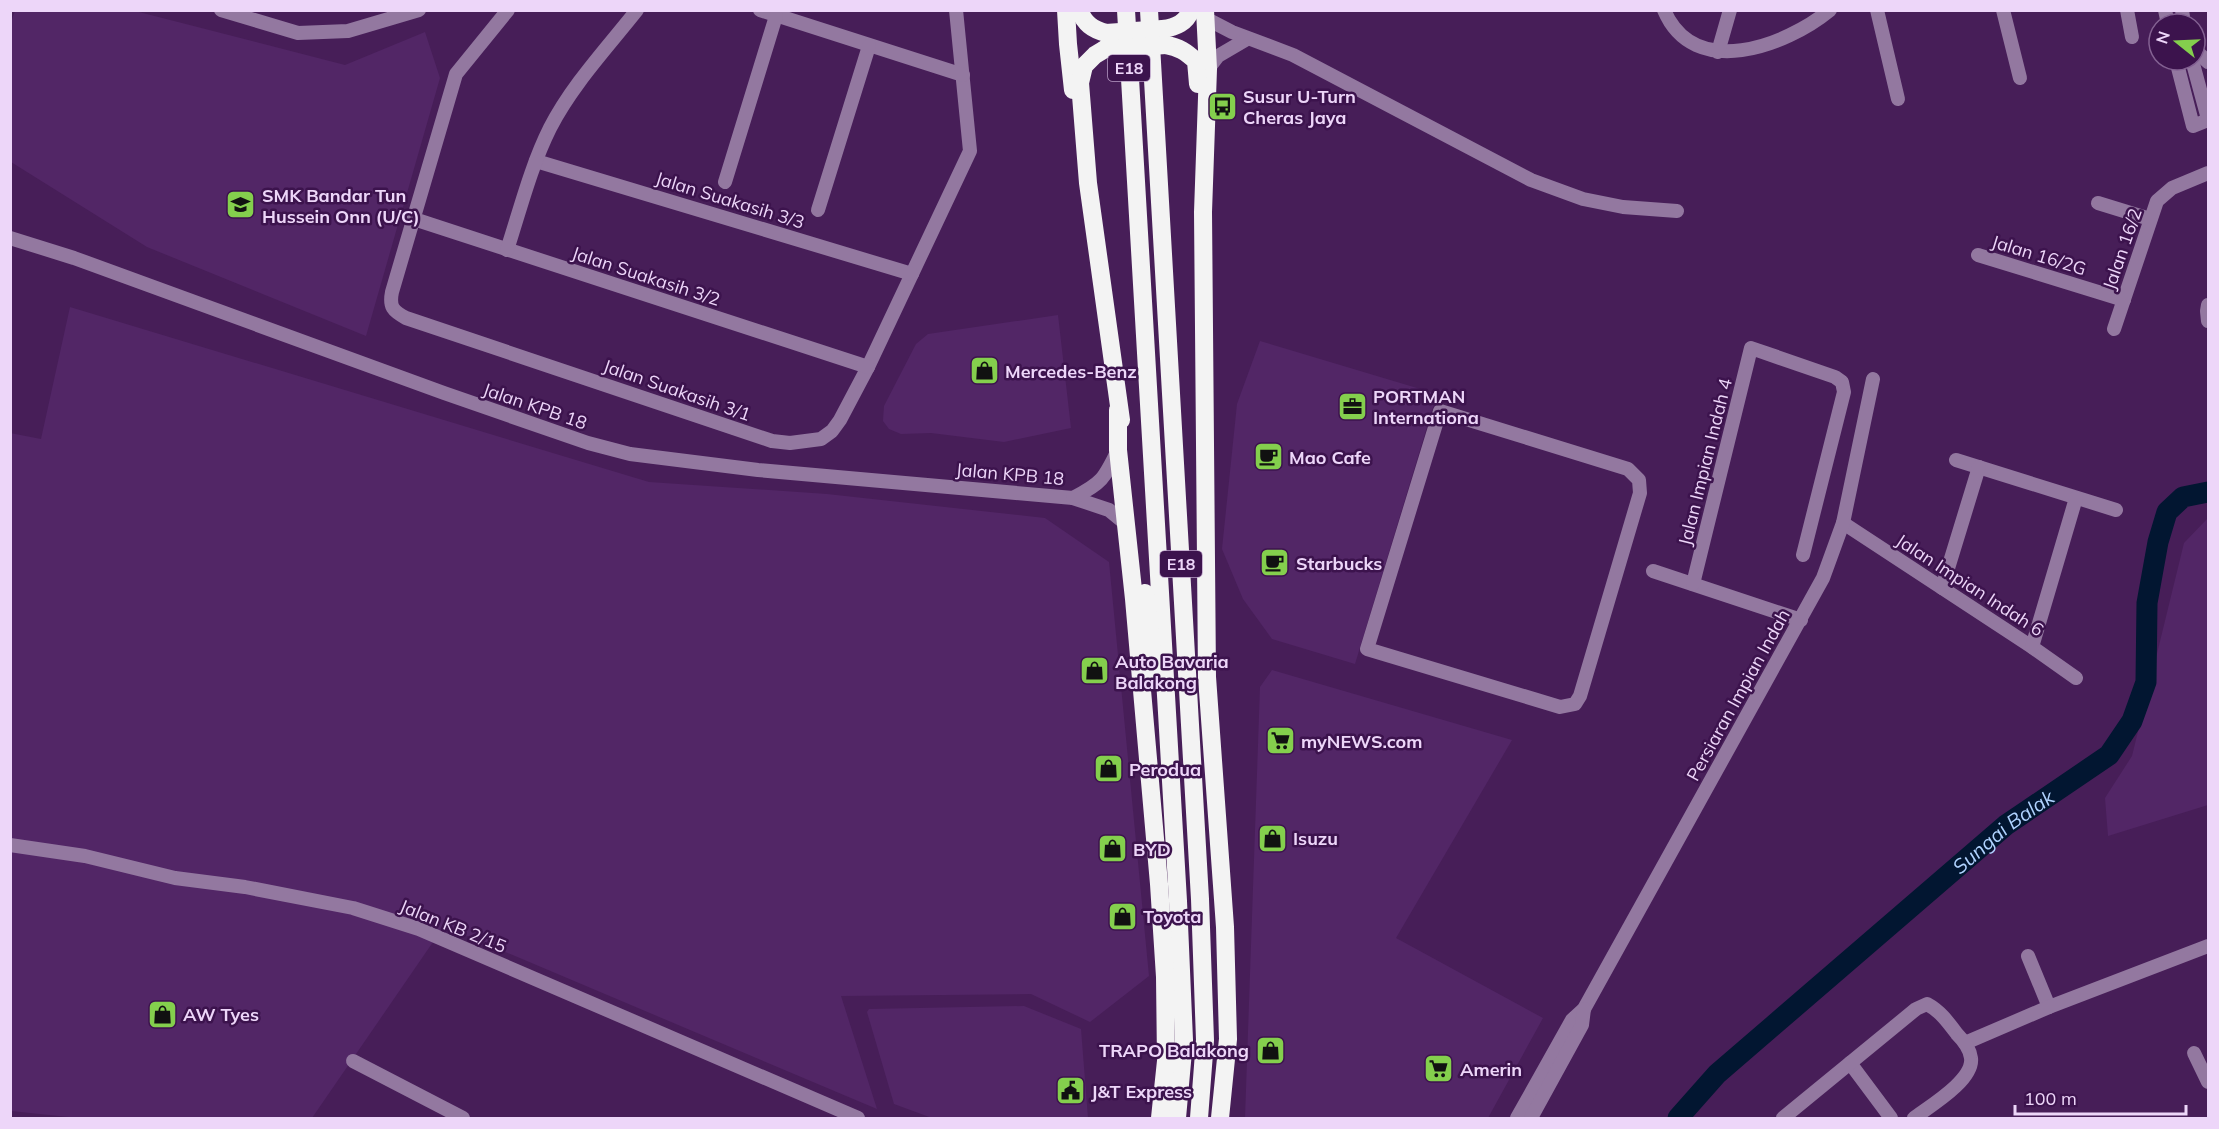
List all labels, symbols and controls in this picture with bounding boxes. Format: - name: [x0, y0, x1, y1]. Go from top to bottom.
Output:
- north arrow: [2147, 12, 2207, 72]
- text: N: [2151, 29, 2174, 46]
- road number: E18: [1108, 55, 1150, 81]
- place label: Susur U-Turn Cheras Jaya: [1243, 85, 1356, 129]
- bus stop icon: Susur U-Turn Cheras Jaya: [1206, 90, 1238, 122]
- street label: Jalan Suakasih 3/3: [653, 166, 807, 234]
- place label: SMK Bandar Tun Hussein Onn (U/C): [262, 184, 420, 228]
- school or university icon: SMK Bandar Tun Hussein Onn (U/C): [225, 189, 257, 221]
- street label: Jalan 16/2: [2097, 205, 2147, 293]
- street label: Jalan 16/2G: [1989, 230, 2089, 280]
- street label: Jalan Suakasih 3/2: [569, 241, 723, 311]
- street label: Jalan Suakasih 3/1: [600, 354, 754, 426]
- shop icon: Mercedes-Benz: [968, 355, 1000, 387]
- place label: Mercedes-Benz: [1005, 360, 1137, 383]
- street label: Jalan Impian Indah 4: [1673, 376, 1737, 548]
- street label: Jalan KPB 18: [480, 377, 590, 435]
- place label: PORTMAN Internationa: [1373, 385, 1479, 429]
- office icon: PORTMAN Internationa: [1336, 390, 1368, 422]
- cafe icon: Mao Cafe: [1252, 441, 1284, 473]
- place label: Mao Cafe: [1289, 446, 1371, 469]
- street label: Jalan KPB 18: [955, 458, 1065, 490]
- street label: Jalan Impian Indah 6: [1892, 529, 2048, 641]
- cafe icon: Starbucks: [1259, 547, 1291, 579]
- road number: E18: [1160, 551, 1202, 577]
- place label: Starbucks: [1296, 552, 1382, 575]
- street label: Persiaran Impian Indah: [1681, 605, 1795, 785]
- place label: Auto Bavaria Balakong: [1115, 650, 1229, 694]
- shop icon: Auto Bavaria Balakong: [1078, 655, 1110, 687]
- supermarket icon: myNEWS.com: [1264, 725, 1296, 757]
- place label: myNEWS.com: [1301, 730, 1422, 753]
- shop icon: Perodua: [1092, 753, 1124, 785]
- place label: Perodua: [1129, 758, 1201, 781]
- water label: Sungai Balak: [1947, 783, 2059, 879]
- shop icon: Isuzu: [1256, 822, 1288, 854]
- place label: Isuzu: [1293, 827, 1338, 850]
- shop icon: BYD: [1096, 833, 1128, 865]
- place label: BYD: [1133, 838, 1171, 861]
- street label: Jalan KB 2/15: [396, 894, 510, 958]
- shop icon: Toyota: [1106, 900, 1138, 932]
- place label: Toyota: [1143, 905, 1201, 928]
- shop icon: AW Tyes: [146, 998, 178, 1030]
- place label: AW Tyes: [183, 1003, 259, 1026]
- shop icon: TRAPO Balakong: [1254, 1034, 1286, 1066]
- place label: TRAPO Balakong: [1099, 1039, 1249, 1062]
- supermarket icon: Amerin: [1423, 1053, 1455, 1085]
- place label: Amerin: [1460, 1058, 1522, 1081]
- public building icon: J&T Express: [1054, 1075, 1086, 1107]
- scale bar: [2015, 1078, 2186, 1116]
- place label: J&T Express: [1091, 1080, 1192, 1103]
- text: 100 m: [2024, 1087, 2077, 1110]

